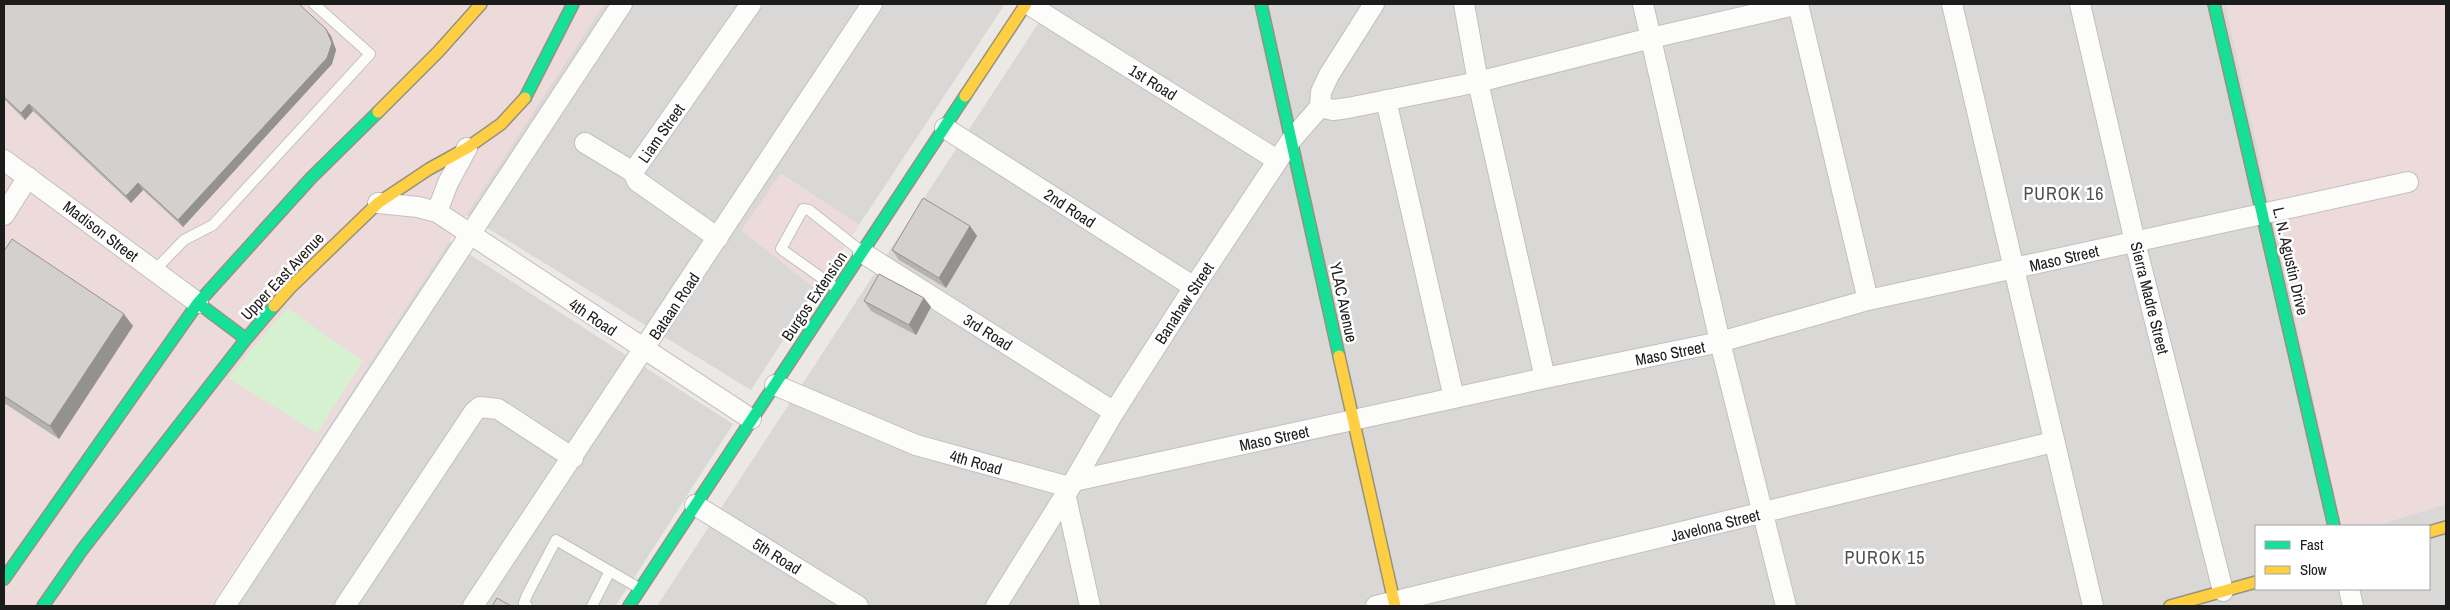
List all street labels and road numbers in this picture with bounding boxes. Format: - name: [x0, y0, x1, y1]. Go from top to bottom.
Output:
- street label: 1st Road: [1125, 59, 1181, 105]
- street label: Liam Street: [633, 99, 690, 167]
- street label: 2nd Road: [1040, 183, 1100, 233]
- street label: Madison Street: [59, 195, 143, 267]
- street label: L. N. Agustin Drive: [2268, 205, 2314, 317]
- street label: Upper East Avenue: [235, 227, 329, 325]
- street label: Maso Street: [2027, 239, 2101, 277]
- street label: Sierra Madre Street: [2125, 239, 2175, 357]
- street label: Burgos Extension: [776, 247, 852, 345]
- street label: Banahaw Street: [1149, 258, 1219, 348]
- street label: YLAC Avenue: [1325, 260, 1363, 344]
- street label: Bataan Road: [643, 268, 705, 344]
- street label: 4th Road: [565, 293, 621, 341]
- street label: 3rd Road: [959, 308, 1017, 356]
- street label: Maso Street: [1633, 335, 1707, 371]
- street label: Maso Street: [1237, 420, 1311, 456]
- street label: 4th Road: [947, 444, 1005, 480]
- street label: Javelona Street: [1668, 503, 1762, 547]
- street label: 5th Road: [749, 533, 805, 579]

